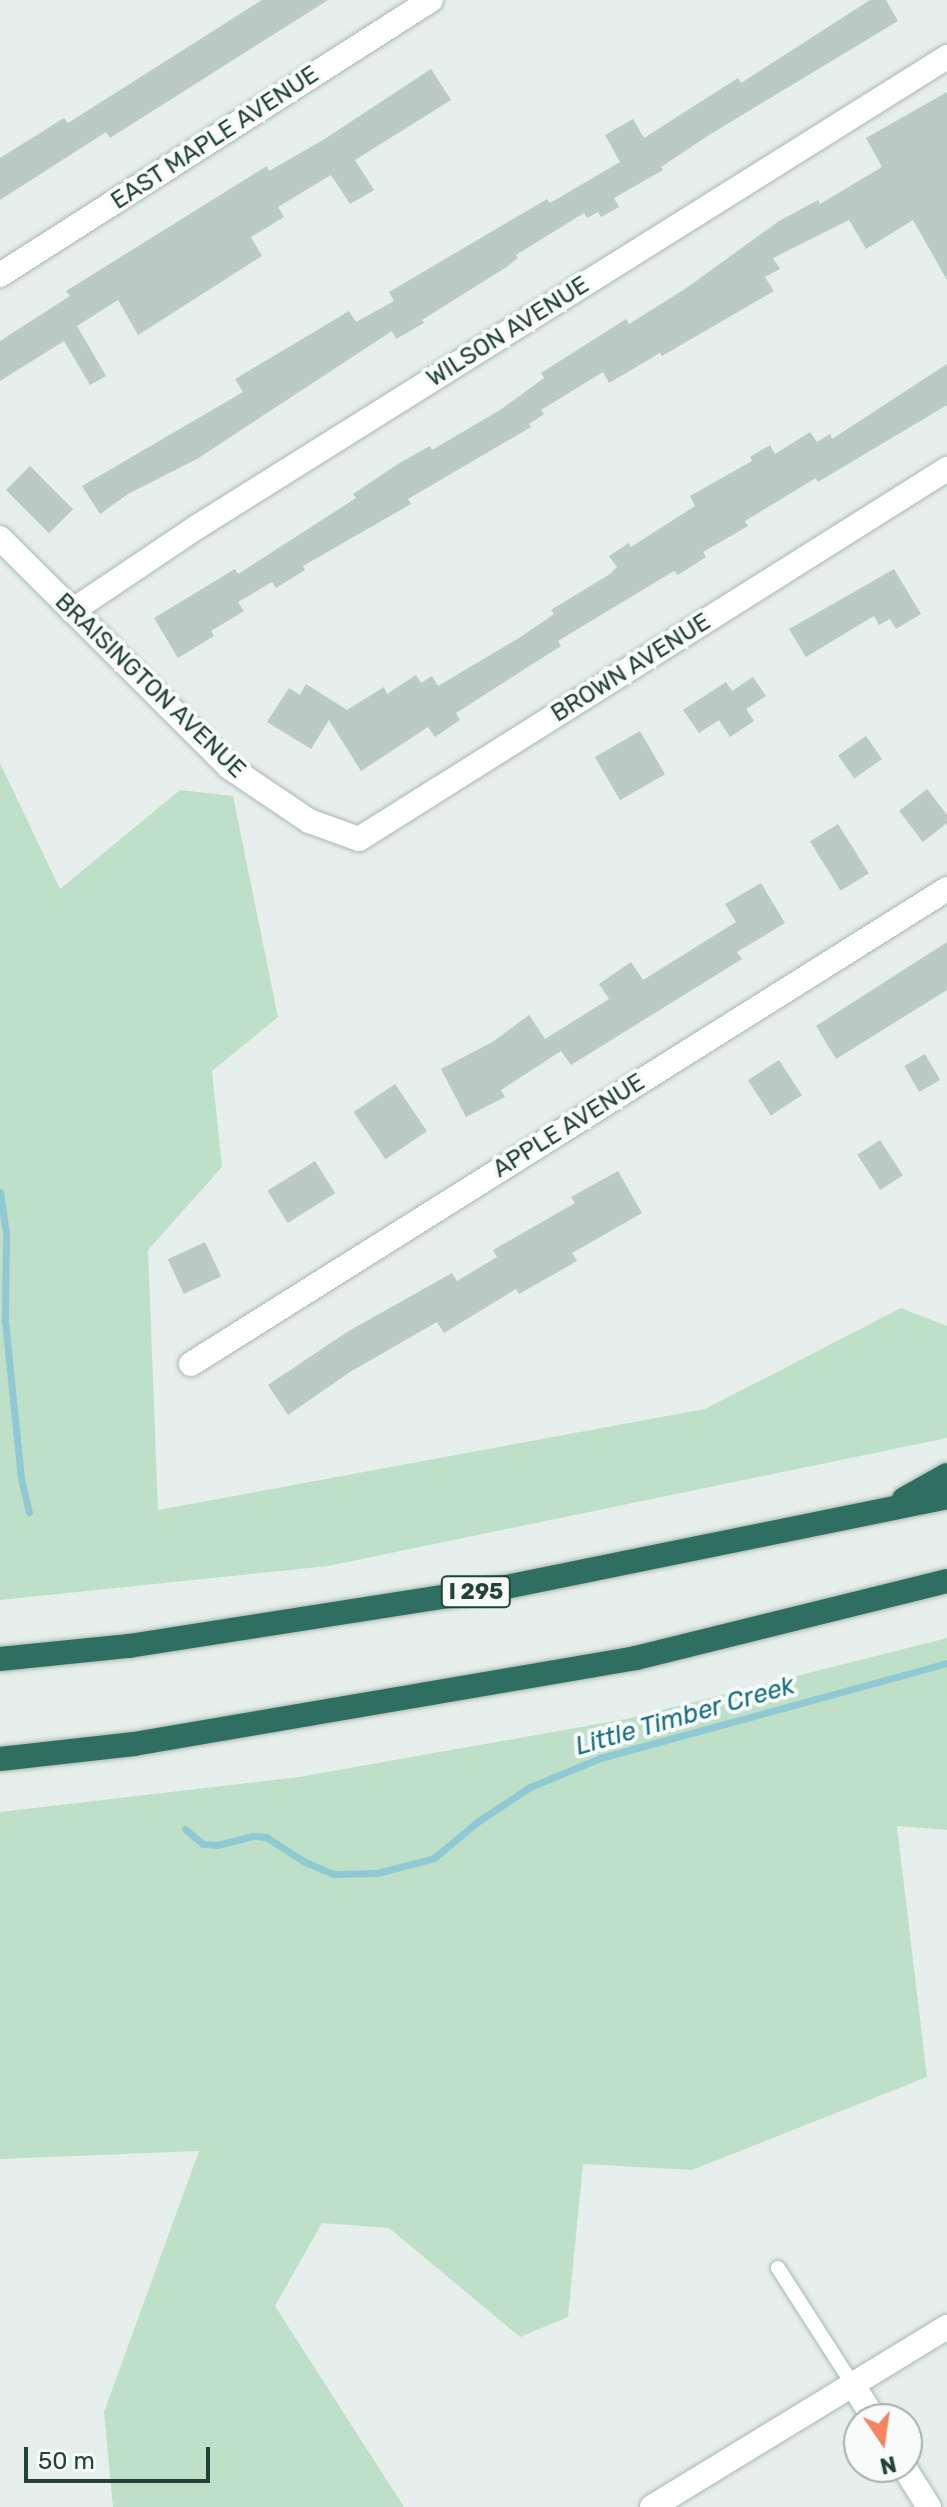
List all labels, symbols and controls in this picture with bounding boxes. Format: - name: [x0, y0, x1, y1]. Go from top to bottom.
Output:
- street label: EAST MAPLE AVENUE: [105, 60, 325, 216]
- street label: WILSON AVENUE: [421, 270, 595, 394]
- street label: BRAISINGTON AVENUE: [49, 587, 251, 785]
- street label: BROWN AVENUE: [546, 607, 716, 729]
- street label: APPLE AVENUE: [488, 1068, 650, 1184]
- road number: I 295: [440, 1574, 512, 1610]
- water label: Little Timber Creek: [571, 1670, 799, 1762]
- north arrow: [843, 2403, 923, 2483]
- scale bar: [28, 2431, 214, 2481]
- text: 50 m: [38, 2447, 95, 2475]
- text: N: [877, 2450, 899, 2480]

